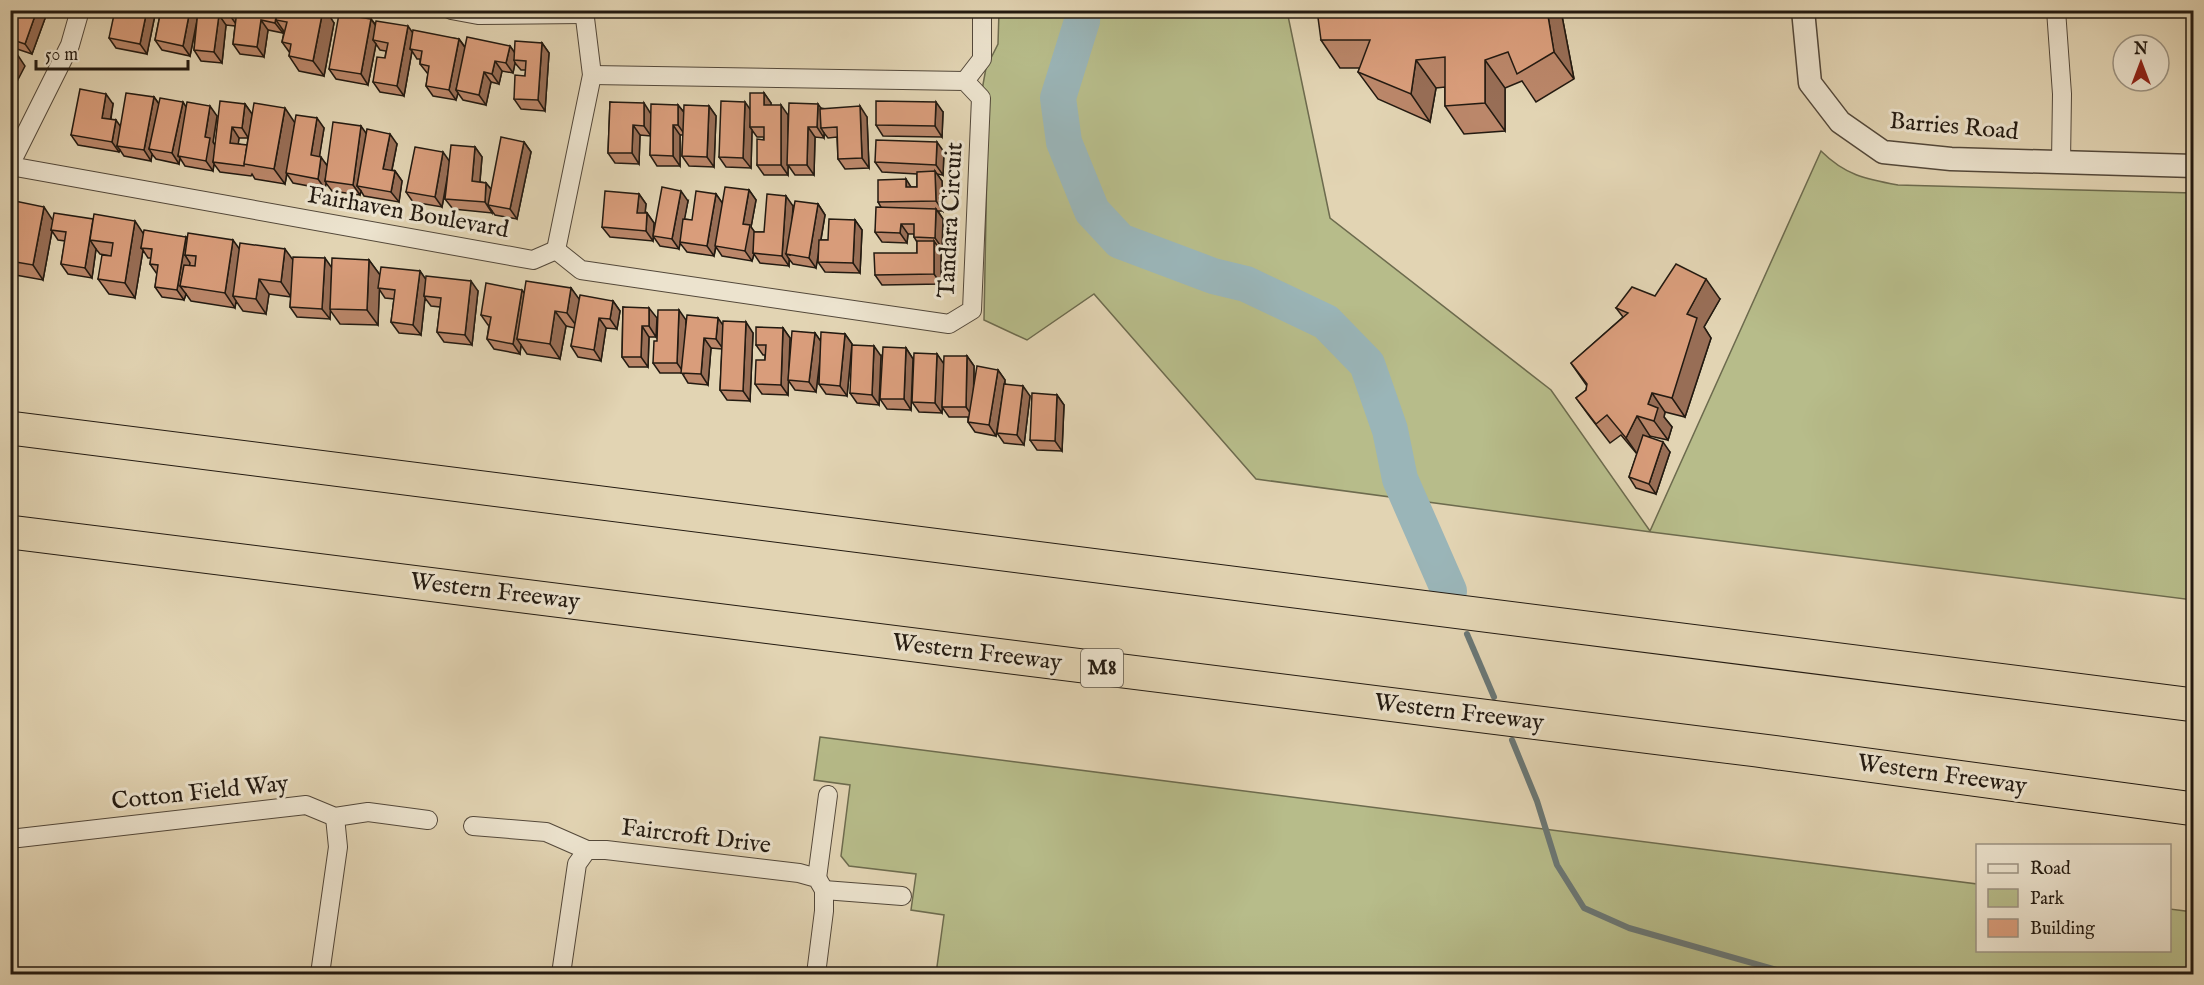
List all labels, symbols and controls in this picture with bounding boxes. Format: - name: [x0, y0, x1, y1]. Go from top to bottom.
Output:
- scale bar: [36, 33, 188, 71]
- north arrow: [2111, 33, 2171, 93]
- text: N: [2133, 40, 2148, 60]
- text: 50 m: [45, 44, 78, 67]
- street label: Barries Road: [1888, 106, 2020, 148]
- street label: Tandara Circuit: [931, 141, 971, 299]
- street label: Fairhaven Boulevard: [305, 180, 511, 246]
- street label: Western Freeway: [408, 566, 582, 618]
- street label: Western Freeway: [890, 627, 1064, 679]
- road number: M8: [1081, 649, 1123, 687]
- street label: Western Freeway: [1372, 687, 1546, 739]
- street label: Western Freeway: [1855, 748, 2029, 802]
- street label: Cotton Field Way: [110, 768, 290, 818]
- street label: Faircroft Drive: [619, 812, 773, 862]
- legend: [1976, 844, 2171, 952]
- text: Road: [2030, 858, 2071, 881]
- text: Park: [2030, 888, 2065, 911]
- text: Building: [2030, 918, 2095, 941]

